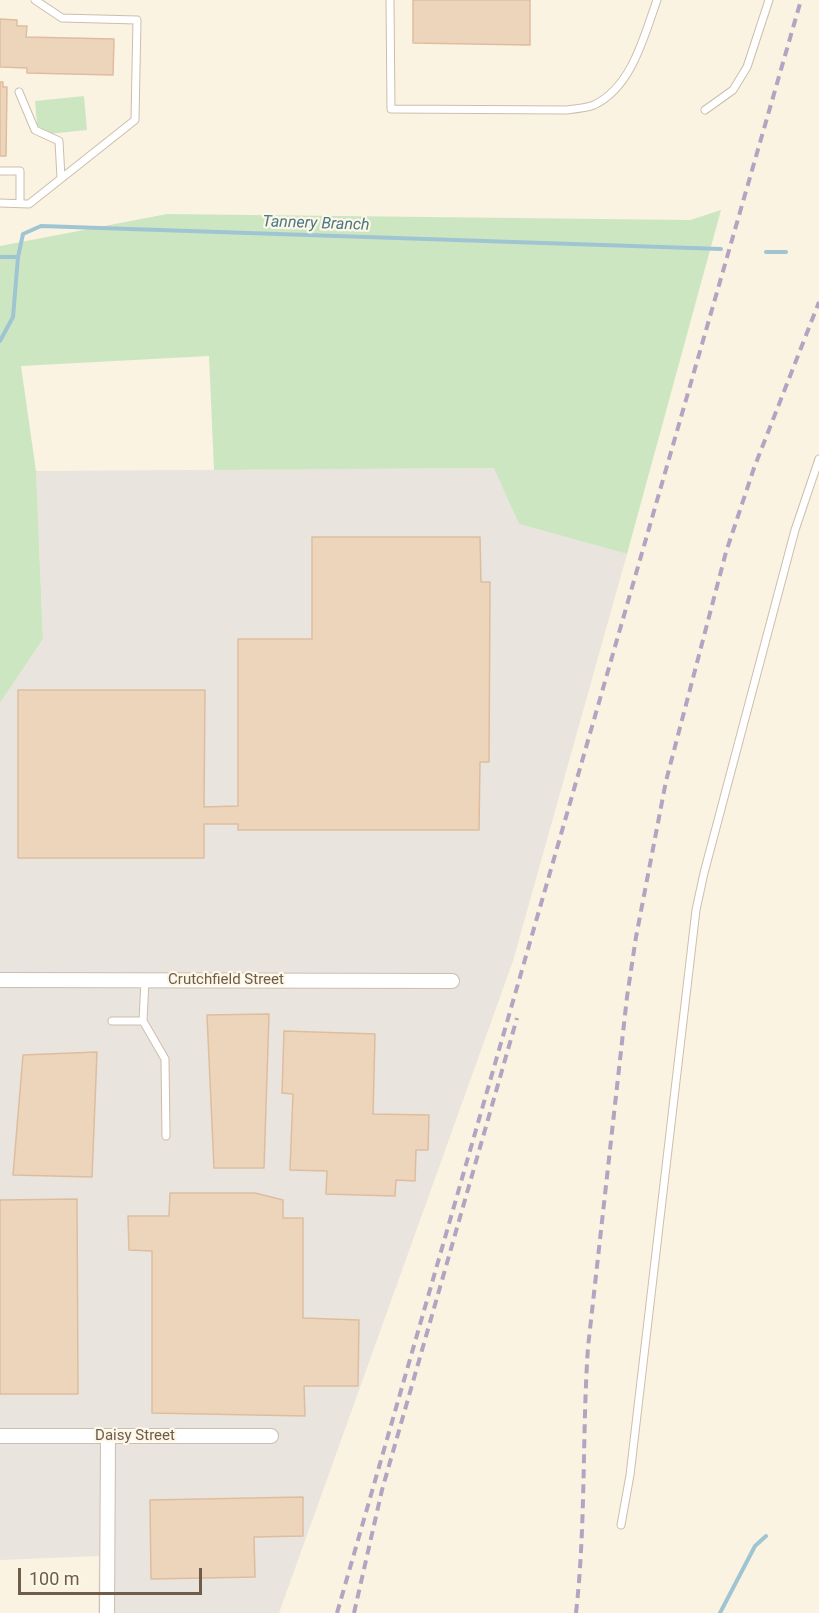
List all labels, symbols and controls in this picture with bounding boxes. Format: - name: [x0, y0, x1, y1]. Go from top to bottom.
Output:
- water label: Tannery Branch: [262, 213, 370, 235]
- street label: Crutchfield Street: [168, 971, 284, 989]
- street label: Daisy Street: [95, 1427, 175, 1445]
- scale bar: [21, 1556, 206, 1594]
- text: 100 m: [29, 1568, 80, 1589]

